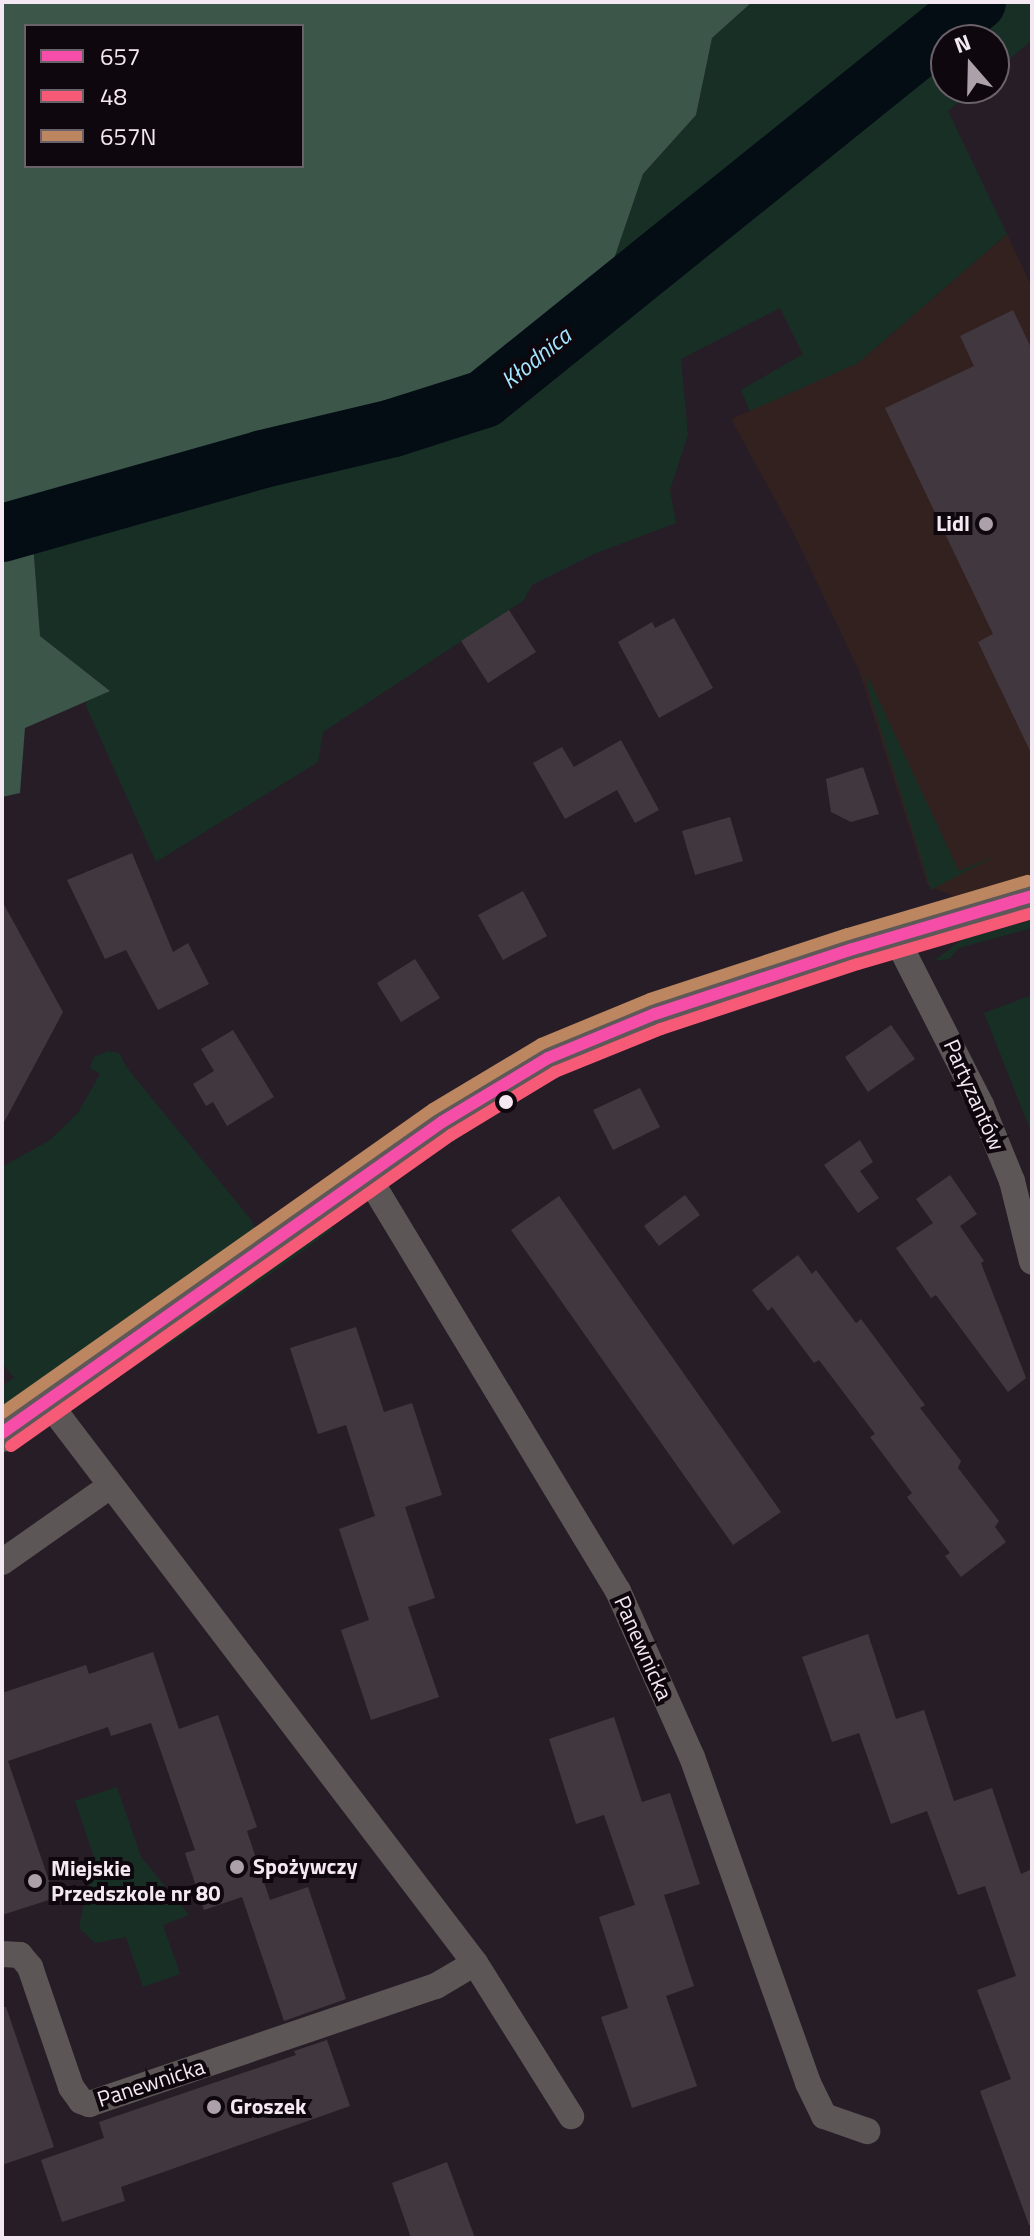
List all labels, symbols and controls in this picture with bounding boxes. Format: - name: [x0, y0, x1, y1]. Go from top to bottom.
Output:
- legend: [24, 24, 304, 168]
- north arrow: [930, 24, 1010, 104]
- text: N: [949, 25, 975, 62]
- text: 657: [100, 38, 140, 74]
- text: 48: [100, 78, 127, 114]
- text: 657N: [100, 118, 157, 154]
- water label: Kłodnica: [495, 321, 577, 395]
- place label: Lidl: [936, 511, 970, 537]
- marker: Lidl: [977, 515, 995, 533]
- street label: Partyzantów: [938, 1035, 1010, 1155]
- unlabelled marker: [498, 1094, 514, 1110]
- street label: Panewnicka: [608, 1592, 678, 1704]
- place label: Spożywczy: [253, 1854, 357, 1880]
- place label: Miejskie Przedszkole nr 80: [51, 1855, 220, 1906]
- marker: Spożywczy: [228, 1858, 246, 1876]
- marker: Miejskie Przedszkole nr 80: [26, 1872, 44, 1890]
- street label: Panewnicka: [94, 2053, 208, 2113]
- place label: Groszek: [230, 2094, 306, 2120]
- marker: Groszek: [205, 2098, 223, 2116]

